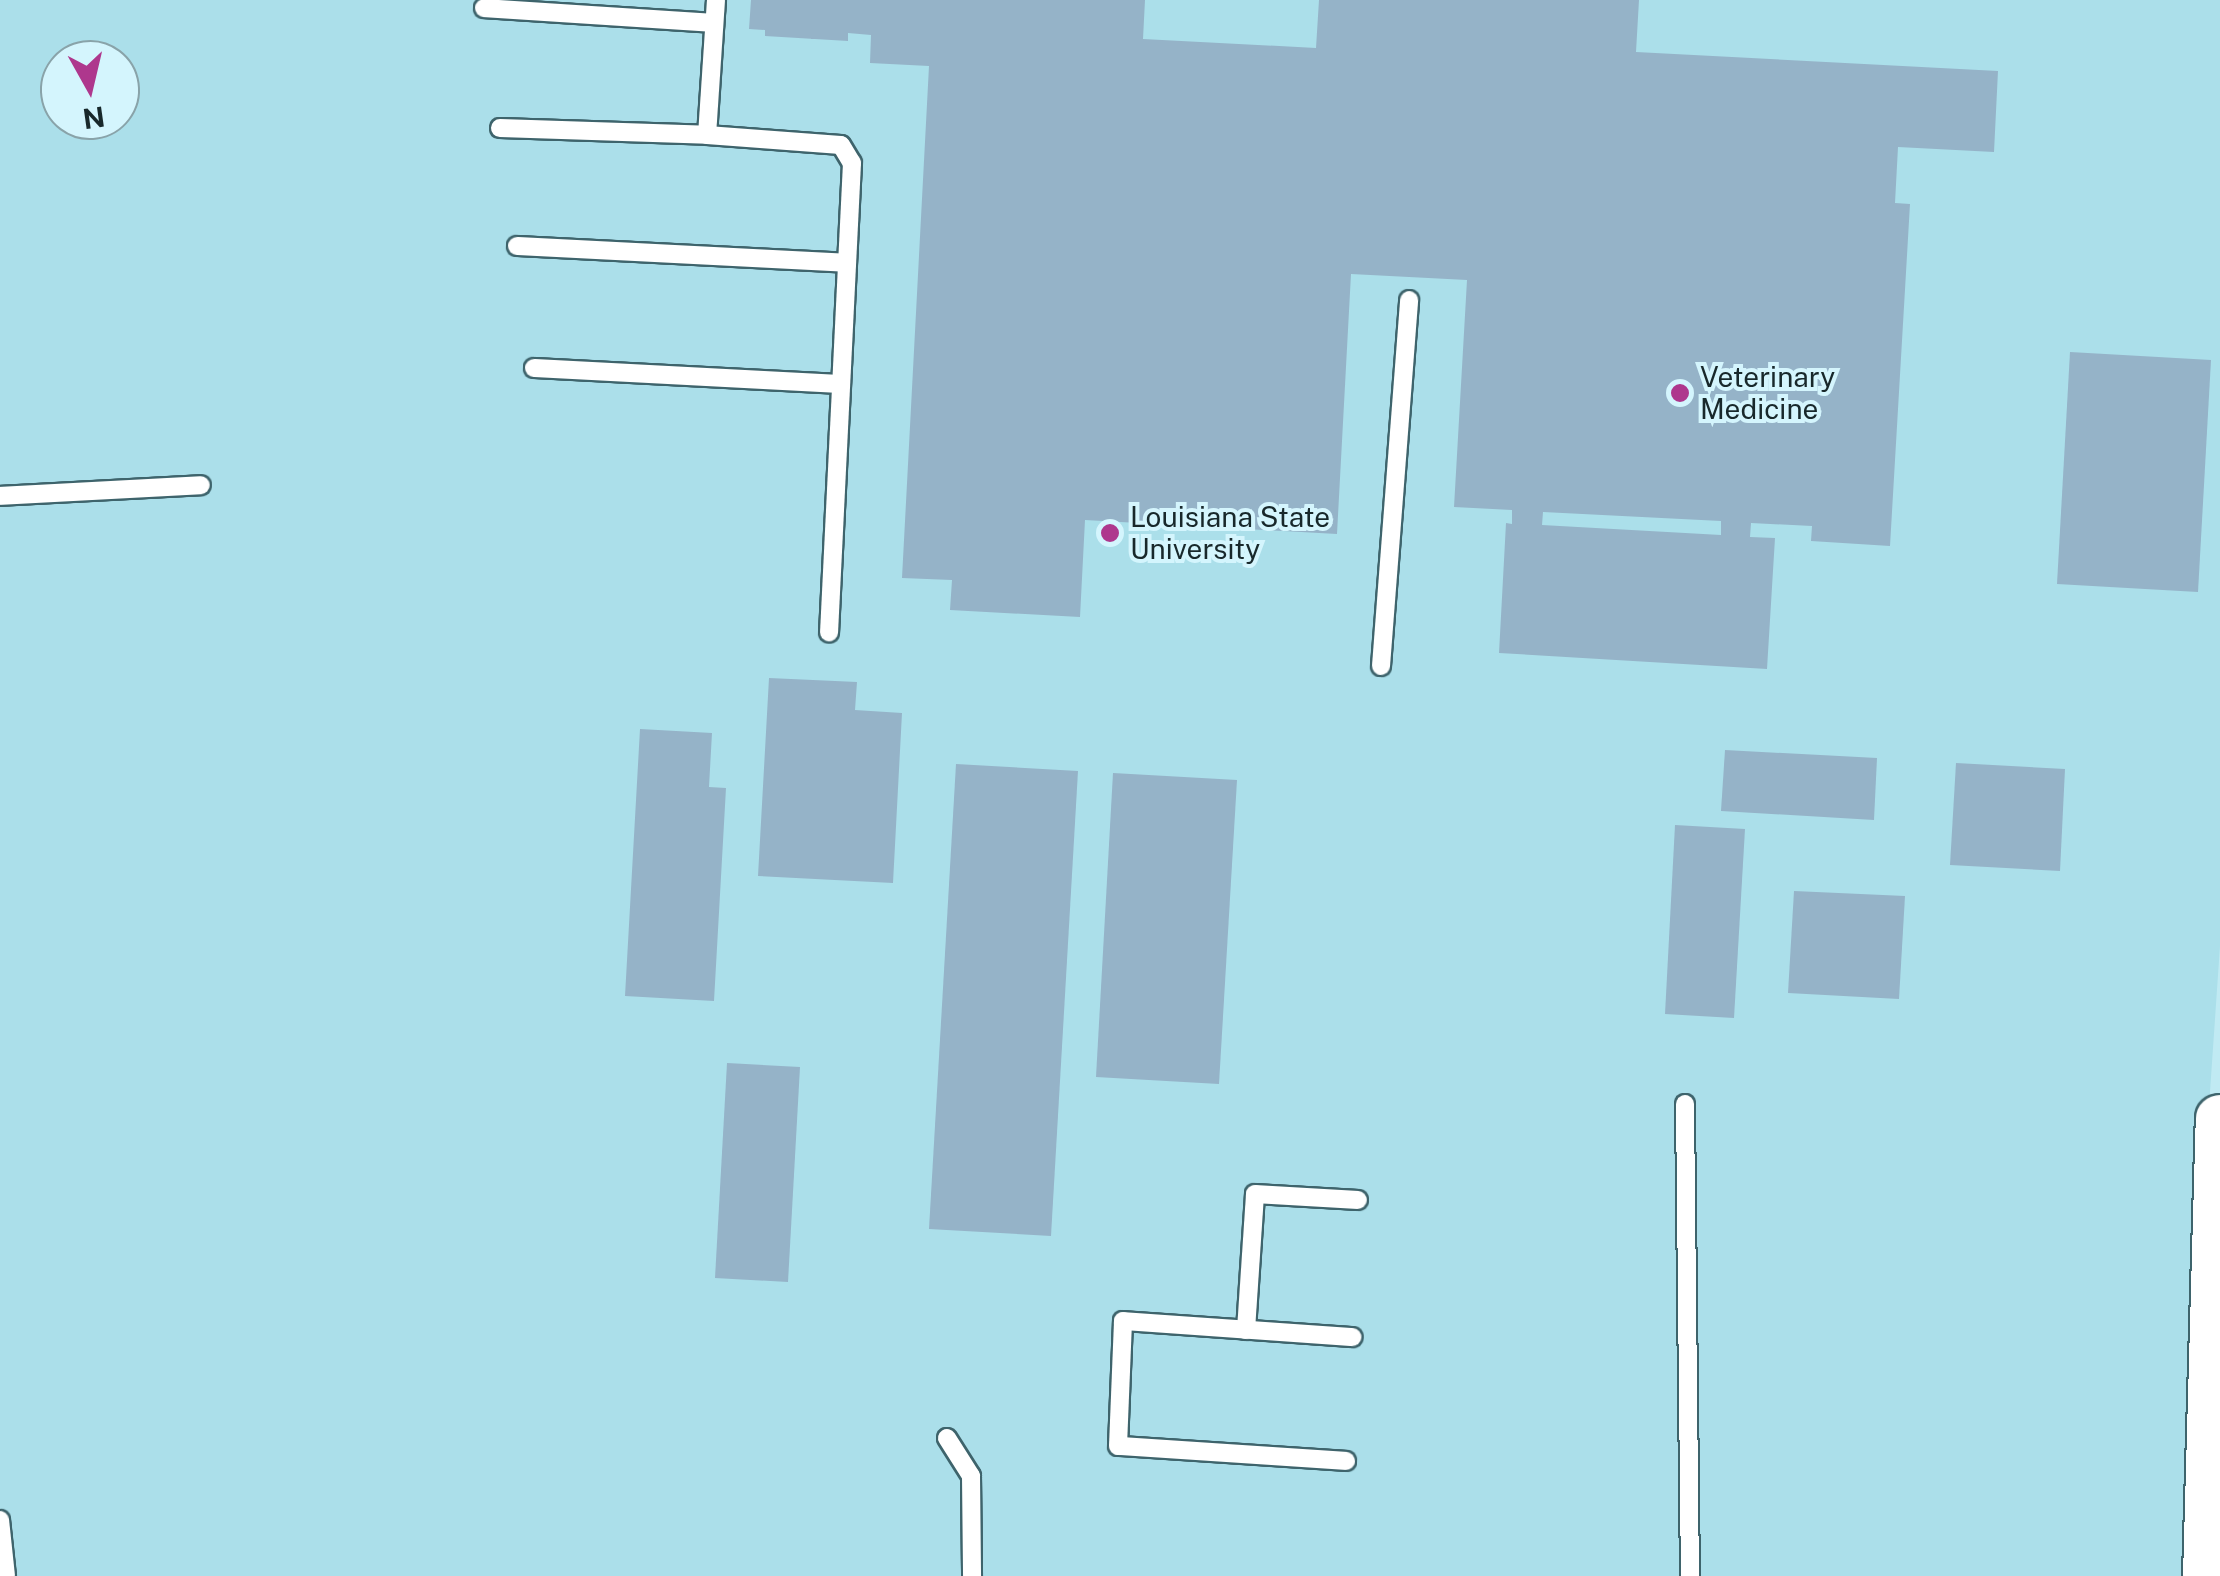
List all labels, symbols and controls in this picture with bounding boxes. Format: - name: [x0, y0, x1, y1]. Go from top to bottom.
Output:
- north arrow: [40, 40, 140, 140]
- text: N: [81, 100, 107, 136]
- place label: Veterinary Medicine: [1700, 360, 1835, 426]
- marker: Veterinary Medicine: [1669, 382, 1691, 404]
- place label: Louisiana State University: [1130, 500, 1330, 566]
- marker: Louisiana State University: [1099, 522, 1121, 544]

